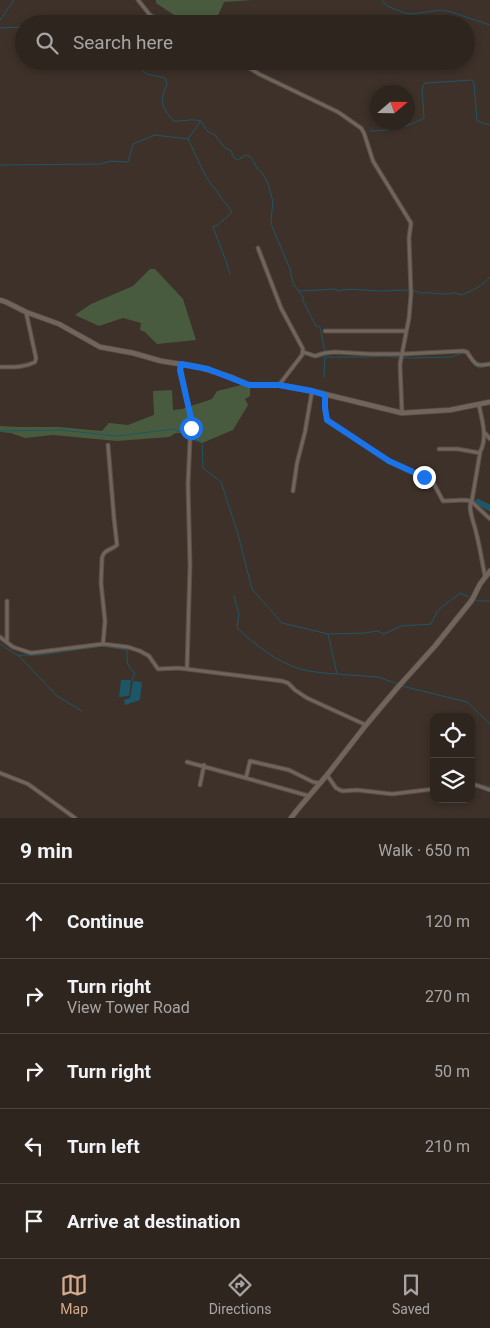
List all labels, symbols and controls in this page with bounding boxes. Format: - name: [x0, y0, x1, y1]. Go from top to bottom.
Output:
- search box: [15, 15, 475, 70]
- icon: search: [33, 29, 61, 57]
- text: Search here: [73, 31, 173, 54]
- north arrow: [370, 85, 415, 130]
- route start: [180, 417, 203, 440]
- route end: [413, 466, 436, 489]
- map controls: [430, 713, 475, 803]
- button: locate: [430, 713, 475, 758]
- button: layers: [430, 758, 475, 803]
- text: 9 min: [20, 839, 73, 863]
- text: Walk · 650 m: [378, 841, 470, 860]
- icon: ahead: [20, 907, 48, 935]
- text: Continue: [67, 910, 144, 933]
- text: 120 m: [425, 912, 470, 931]
- text: Turn right: [67, 975, 151, 998]
- icon: right: [20, 982, 48, 1010]
- text: 270 m: [425, 987, 470, 1006]
- text: View Tower Road: [67, 998, 190, 1017]
- icon: right: [20, 1057, 48, 1085]
- text: Turn right: [67, 1060, 151, 1083]
- text: 50 m: [434, 1062, 470, 1081]
- icon: left: [20, 1132, 48, 1160]
- text: Turn left: [67, 1135, 140, 1158]
- text: 210 m: [425, 1137, 470, 1156]
- icon: arrive: [20, 1207, 48, 1235]
- text: Arrive at destination: [67, 1210, 240, 1233]
- tab: Map: [60, 1271, 88, 1317]
- tab: Directions: [209, 1271, 272, 1317]
- tab: Saved: [392, 1271, 430, 1317]

